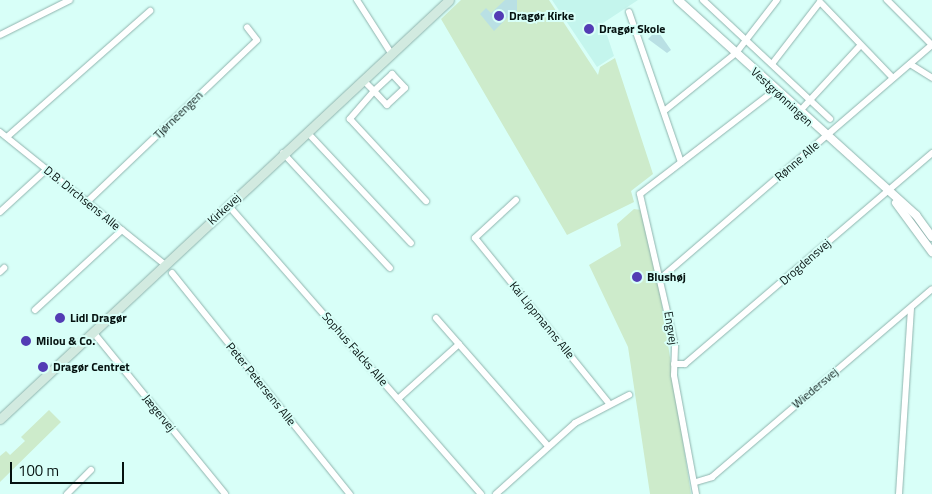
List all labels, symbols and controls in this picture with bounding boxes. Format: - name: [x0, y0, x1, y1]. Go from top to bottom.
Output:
- place label: Dragør Kirke: [509, 9, 574, 23]
- marker: Dragør Kirke: [493, 10, 505, 22]
- place label: Dragør Skole: [599, 22, 665, 36]
- marker: Dragør Skole: [583, 23, 595, 35]
- street label: Vestgrønningen: [748, 65, 816, 129]
- street label: Tjørneengen: [150, 88, 206, 142]
- street label: Rønne Alle: [772, 138, 822, 184]
- street label: D.B. Dirchsens Alle: [41, 163, 123, 233]
- street label: Kirkevej: [205, 190, 243, 228]
- street label: Drogdensvej: [777, 236, 833, 288]
- place label: Blushøj: [647, 270, 686, 284]
- marker: Blushøj: [631, 271, 643, 283]
- street label: Kai Lippmanns Alle: [506, 279, 578, 361]
- street label: Sophus Falcks Alle: [319, 309, 391, 389]
- street label: Engvej: [661, 310, 681, 346]
- place label: Lidl Dragør: [70, 311, 127, 325]
- marker: Lidl Dragør: [54, 312, 66, 324]
- place label: Milou & Co.: [36, 334, 95, 348]
- marker: Milou & Co.: [20, 335, 32, 347]
- street label: Peter Petersens Alle: [223, 340, 299, 428]
- place label: Dragør Centret: [53, 360, 130, 374]
- marker: Dragør Centret: [37, 361, 49, 373]
- street label: Wiedersvej: [789, 365, 841, 411]
- street label: Jægervej: [140, 391, 178, 435]
- scale bar: [12, 452, 126, 484]
- text: 100 m: [18, 459, 59, 482]

